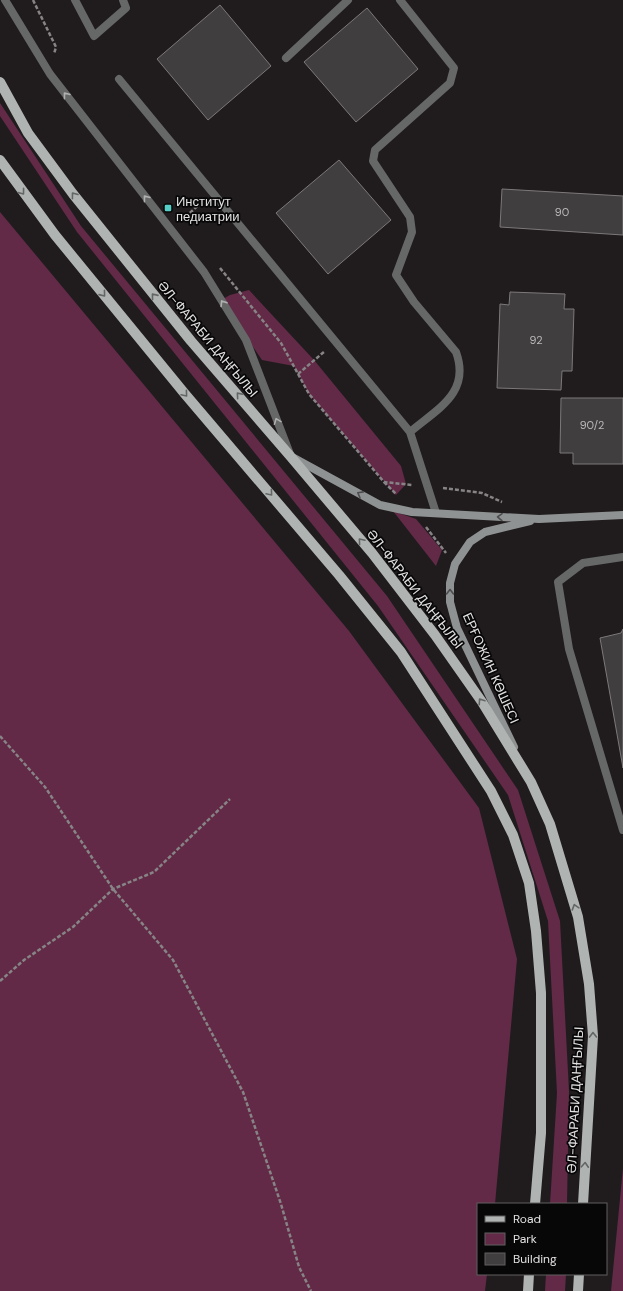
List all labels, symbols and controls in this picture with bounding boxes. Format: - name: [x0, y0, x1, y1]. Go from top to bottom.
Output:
- one-way arrow: [64, 93, 71, 100]
- one-way arrow: [18, 187, 25, 194]
- one-way arrow: [71, 192, 78, 199]
- place label: Институт педиатрии: [176, 193, 239, 225]
- one-way arrow: [144, 196, 151, 203]
- marker: Институт педиатрии: [163, 203, 173, 213]
- house number: 90: [555, 205, 569, 219]
- street label: ӘЛ-ФАРАБИ ДАҢҒЫЛЫ: [154, 277, 262, 401]
- one-way arrow: [98, 289, 105, 296]
- one-way arrow: [152, 294, 159, 301]
- one-way arrow: [220, 300, 227, 307]
- house number: 92: [529, 333, 543, 347]
- one-way arrow: [181, 390, 188, 397]
- one-way arrow: [236, 393, 243, 400]
- one-way arrow: [274, 417, 282, 424]
- house number: 90/2: [580, 418, 604, 432]
- one-way arrow: [265, 488, 272, 496]
- one-way arrow: [356, 491, 364, 498]
- one-way arrow: [497, 513, 503, 521]
- street label: ӘЛ-ФАРАБИ ДАҢҒЫЛЫ: [363, 526, 467, 652]
- one-way arrow: [358, 538, 365, 545]
- one-way arrow: [446, 589, 454, 595]
- street label: ЕРҒОЖИН КӨШЕСІ: [459, 610, 523, 726]
- one-way arrow: [478, 698, 486, 705]
- one-way arrow: [571, 903, 580, 910]
- street label: ӘЛ-ФАРАБИ ДАҢҒЫЛЫ: [563, 1026, 587, 1174]
- one-way arrow: [589, 1032, 597, 1038]
- one-way arrow: [581, 1162, 590, 1168]
- legend: [477, 1203, 607, 1275]
- text: Road: [513, 1211, 541, 1227]
- text: Park: [513, 1231, 537, 1247]
- text: Building: [513, 1251, 557, 1267]

